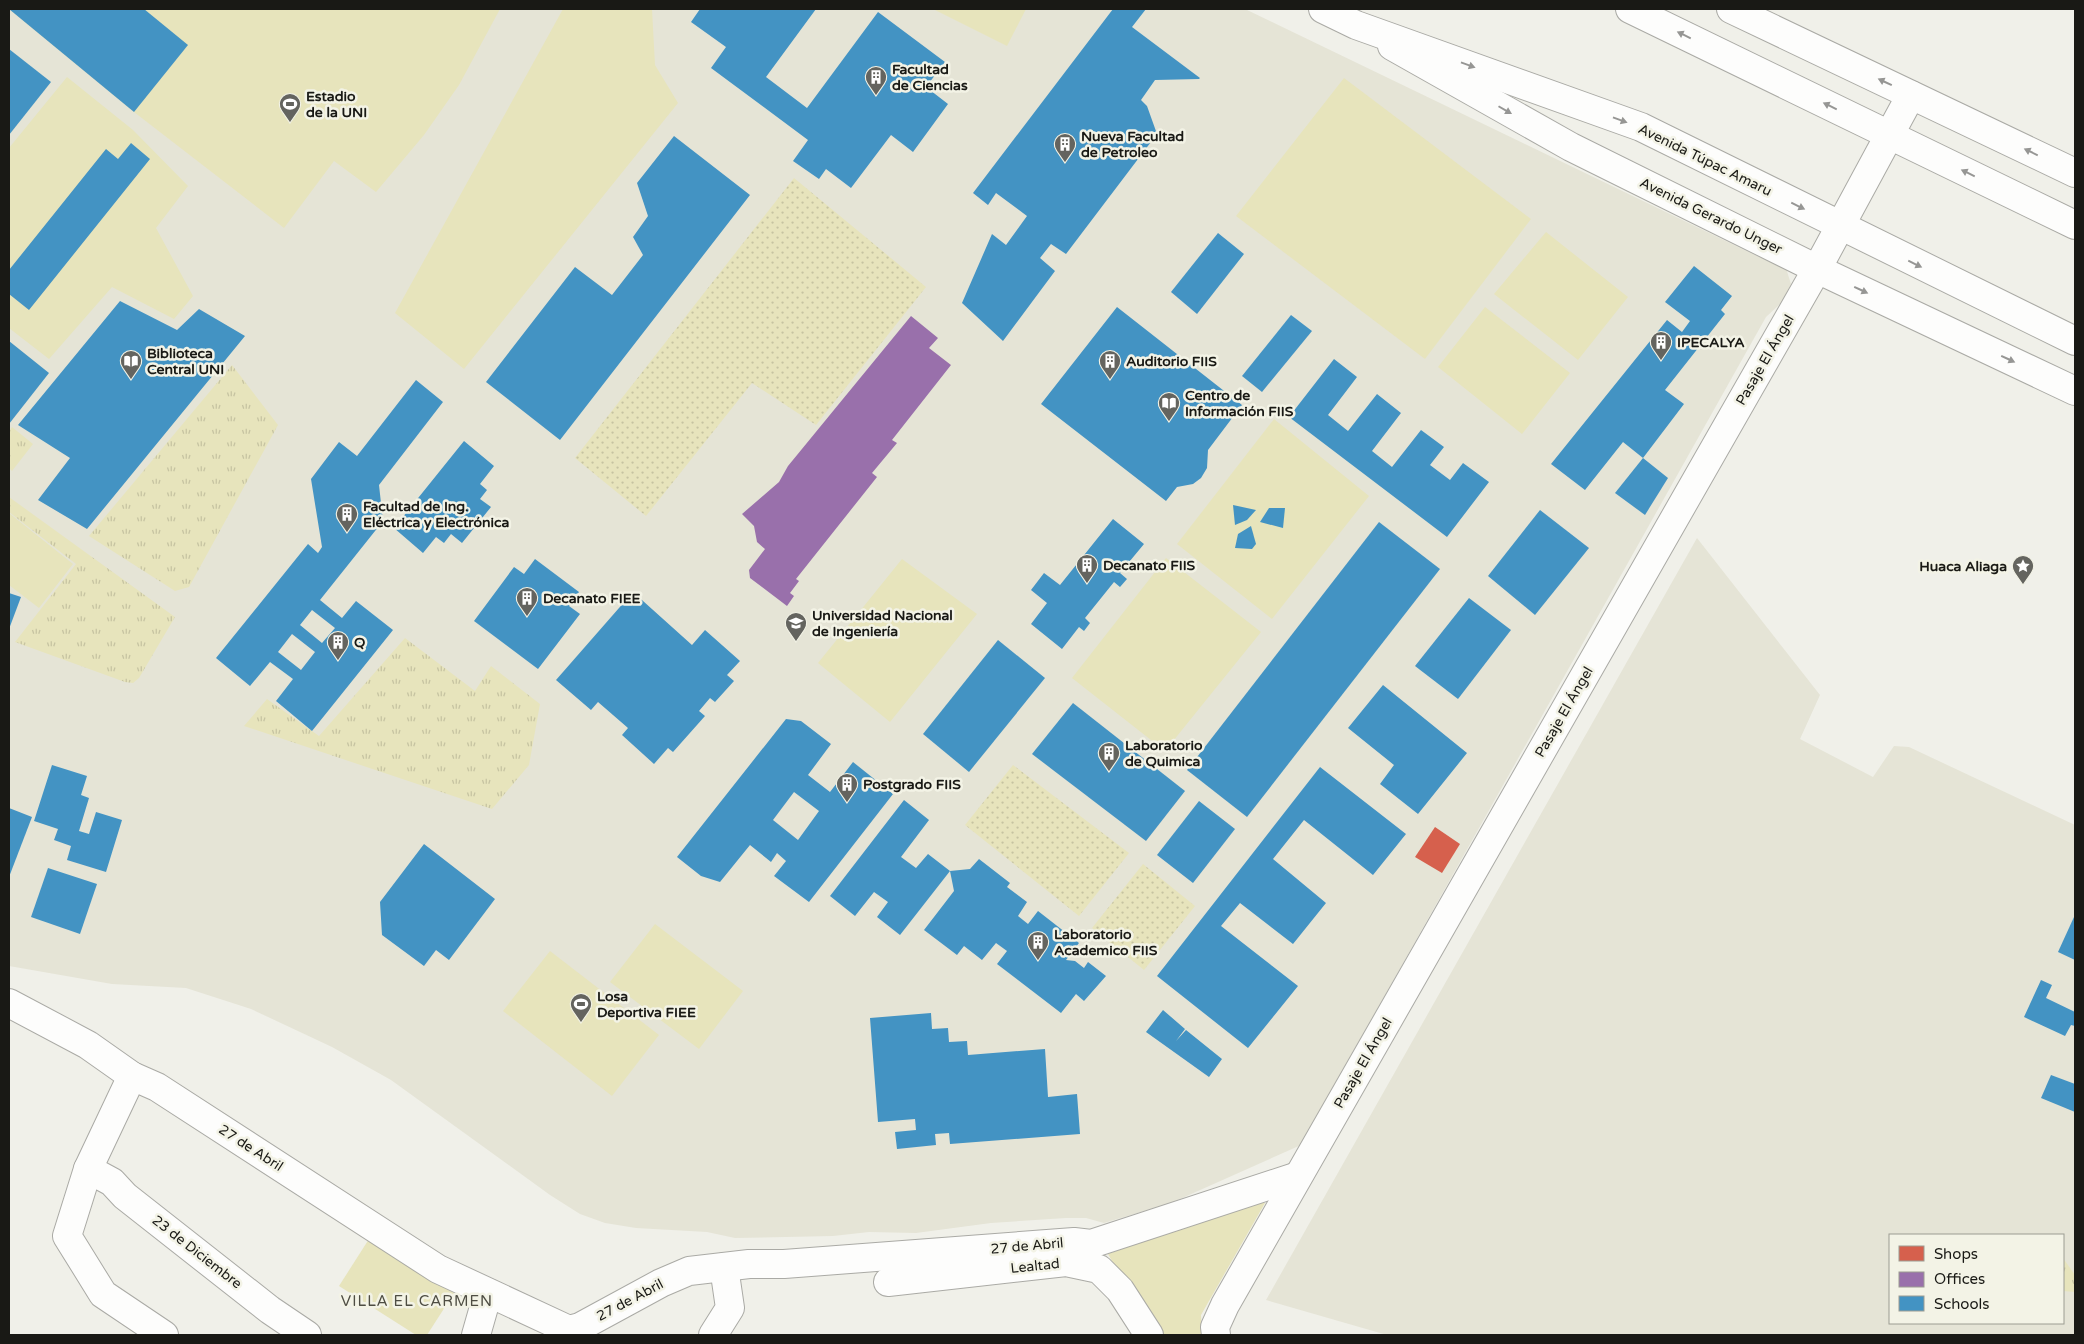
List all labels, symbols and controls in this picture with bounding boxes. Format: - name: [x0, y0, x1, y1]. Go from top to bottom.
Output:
- one-way arrow: [1676, 31, 1691, 39]
- place label: Facultad de Ciencias: [892, 61, 968, 94]
- one-way arrow: [1460, 62, 1475, 69]
- building icon: Facultad de Ciencias: [864, 65, 888, 96]
- one-way arrow: [1878, 78, 1892, 86]
- place label: Estadio de la UNI: [306, 88, 367, 121]
- sports icon: Estadio de la UNI: [278, 92, 302, 123]
- one-way arrow: [1822, 102, 1837, 110]
- one-way arrow: [1498, 105, 1511, 114]
- one-way arrow: [1613, 117, 1628, 124]
- street label: Avenida Túpac Amaru: [1635, 120, 1775, 200]
- place label: Nueva Facultad de Petroleo: [1081, 128, 1184, 161]
- building icon: Nueva Facultad de Petroleo: [1053, 132, 1077, 163]
- one-way arrow: [2024, 148, 2038, 156]
- one-way arrow: [1961, 169, 1976, 178]
- street label: Avenida Gerardo Unger: [1637, 174, 1786, 258]
- one-way arrow: [1791, 202, 1805, 210]
- one-way arrow: [1908, 260, 1922, 268]
- one-way arrow: [1854, 286, 1868, 294]
- street label: Pasaje El Ángel: [1732, 312, 1798, 408]
- building icon: IPECALYA: [1649, 330, 1673, 361]
- place label: IPECALYA: [1677, 334, 1745, 351]
- place label: Biblioteca Central UNI: [147, 345, 224, 378]
- library icon: Biblioteca Central UNI: [119, 349, 143, 380]
- building icon: Auditorio FIIS: [1098, 349, 1122, 380]
- place label: Auditorio FIIS: [1126, 353, 1217, 370]
- one-way arrow: [2001, 355, 2015, 363]
- place label: Centro de Información FIIS: [1185, 387, 1294, 420]
- library icon: Centro de Información FIIS: [1157, 391, 1181, 422]
- place label: Facultad de Ing. Eléctrica y Electrónica: [363, 498, 509, 531]
- building icon: Facultad de Ing. Eléctrica y Electrónica: [335, 502, 359, 533]
- building icon: Decanato FIIS: [1075, 553, 1099, 584]
- place icon: Huaca Aliaga: [2011, 554, 2035, 585]
- place label: Decanato FIIS: [1103, 557, 1196, 574]
- place label: Huaca Aliaga: [1919, 558, 2007, 575]
- building icon: Decanato FIEE: [515, 586, 539, 617]
- place label: Decanato FIEE: [543, 590, 641, 607]
- place label: Universidad Nacional de Ingeniería: [812, 607, 953, 640]
- school or university icon: Universidad Nacional de Ingeniería: [784, 611, 808, 642]
- building icon: Q: [326, 630, 350, 661]
- place label: Q: [354, 634, 365, 651]
- street label: Pasaje El Ángel: [1531, 664, 1597, 760]
- place label: Laboratorio de Quimica: [1125, 737, 1203, 770]
- building icon: Laboratorio de Quimica: [1097, 741, 1121, 772]
- building icon: Postgrado FIIS: [835, 772, 859, 803]
- place label: Postgrado FIIS: [863, 776, 961, 793]
- place label: Laboratorio Academico FIIS: [1054, 926, 1158, 959]
- building icon: Laboratorio Academico FIIS: [1026, 930, 1050, 961]
- place label: Losa Deportiva FIEE: [597, 988, 696, 1021]
- sports icon: Losa Deportiva FIEE: [569, 992, 593, 1023]
- street label: Pasaje El Ángel: [1330, 1015, 1396, 1111]
- street label: 27 de Abril: [216, 1121, 286, 1175]
- street label: 23 de Diciembre: [149, 1212, 245, 1292]
- street label: 27 de Abril: [990, 1234, 1064, 1258]
- legend: [1889, 1234, 2064, 1324]
- text: Shops: [1934, 1245, 1978, 1263]
- street label: Lealtad: [1010, 1255, 1060, 1277]
- text: Offices: [1934, 1270, 1985, 1288]
- street label: 27 de Abril: [594, 1275, 666, 1325]
- district label: VILLA EL CARMEN: [341, 1292, 493, 1310]
- text: Schools: [1934, 1295, 1990, 1313]

